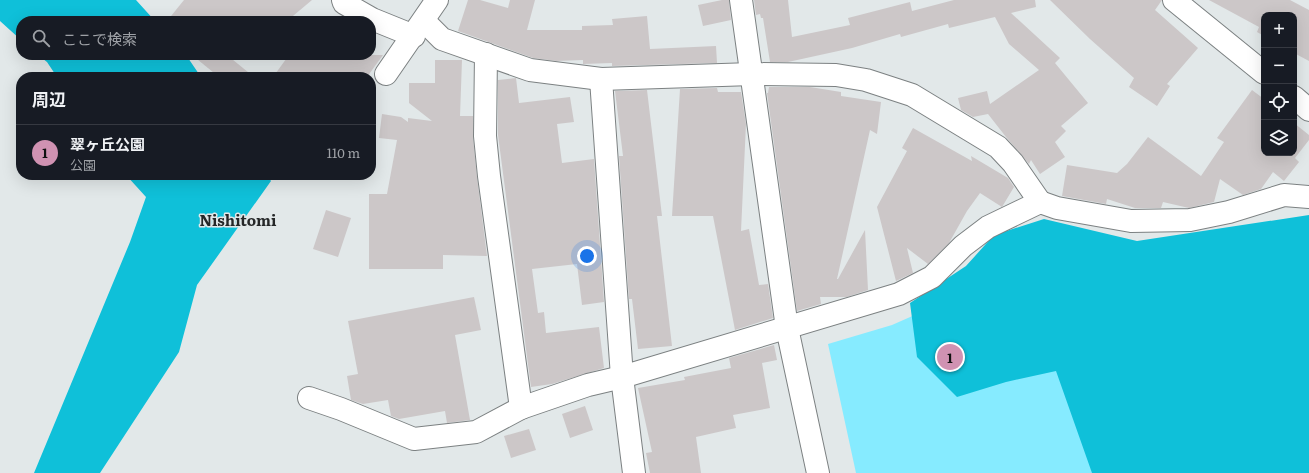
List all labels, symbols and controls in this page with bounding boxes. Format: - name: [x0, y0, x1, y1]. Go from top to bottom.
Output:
- map controls: [1261, 12, 1297, 156]
- button: +: [1261, 12, 1297, 48]
- search box: [16, 16, 376, 60]
- icon: search: [30, 27, 52, 49]
- text: ここで検索: [62, 27, 137, 50]
- button: −: [1261, 48, 1297, 84]
- button: locate: [1261, 84, 1297, 120]
- text: 周辺: [32, 86, 66, 111]
- button: layers: [1261, 120, 1297, 156]
- text: 翠ヶ丘公園: [70, 132, 145, 155]
- text: 1: [42, 143, 48, 162]
- text: 110 m: [327, 143, 360, 162]
- text: 公園: [70, 155, 96, 174]
- district label: Nishitomi: [200, 208, 277, 231]
- your location: [577, 246, 597, 266]
- pin: 1: [937, 342, 963, 372]

